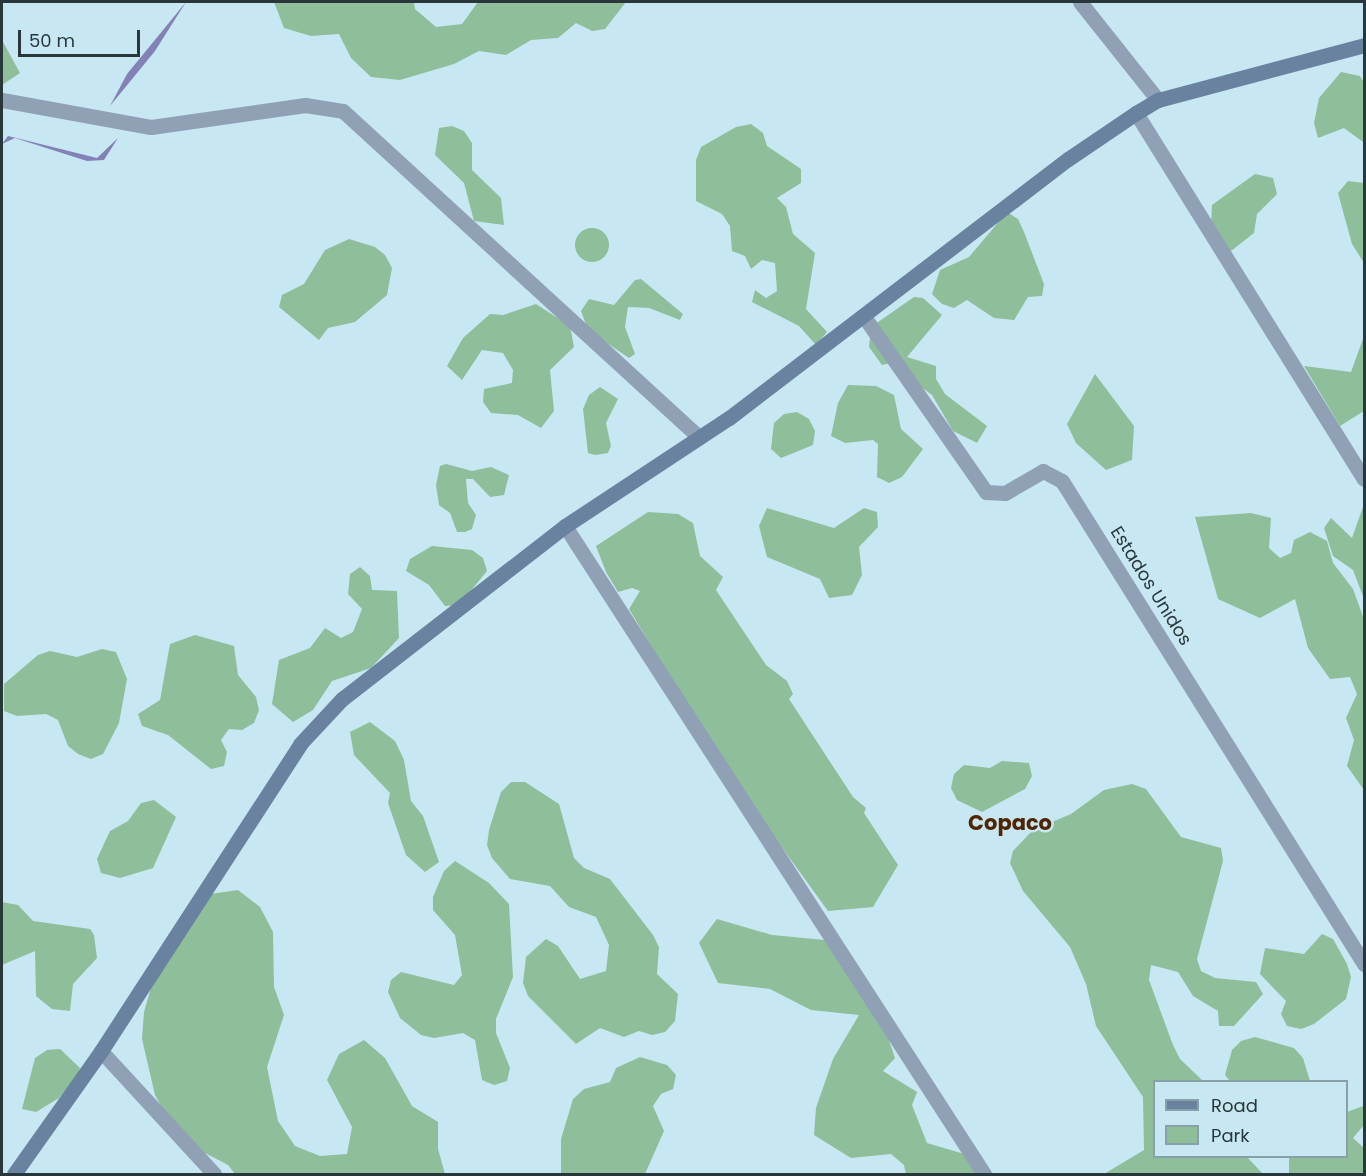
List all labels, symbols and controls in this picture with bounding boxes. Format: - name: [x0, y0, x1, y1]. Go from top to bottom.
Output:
- scale bar: [21, 18, 142, 56]
- text: 50 m: [29, 28, 75, 53]
- street label: Estados Unidos: [1106, 522, 1196, 650]
- district label: Copaco: [968, 810, 1052, 836]
- legend: [1153, 1080, 1348, 1158]
- text: Road: [1211, 1093, 1258, 1118]
- text: Park: [1211, 1123, 1250, 1148]

